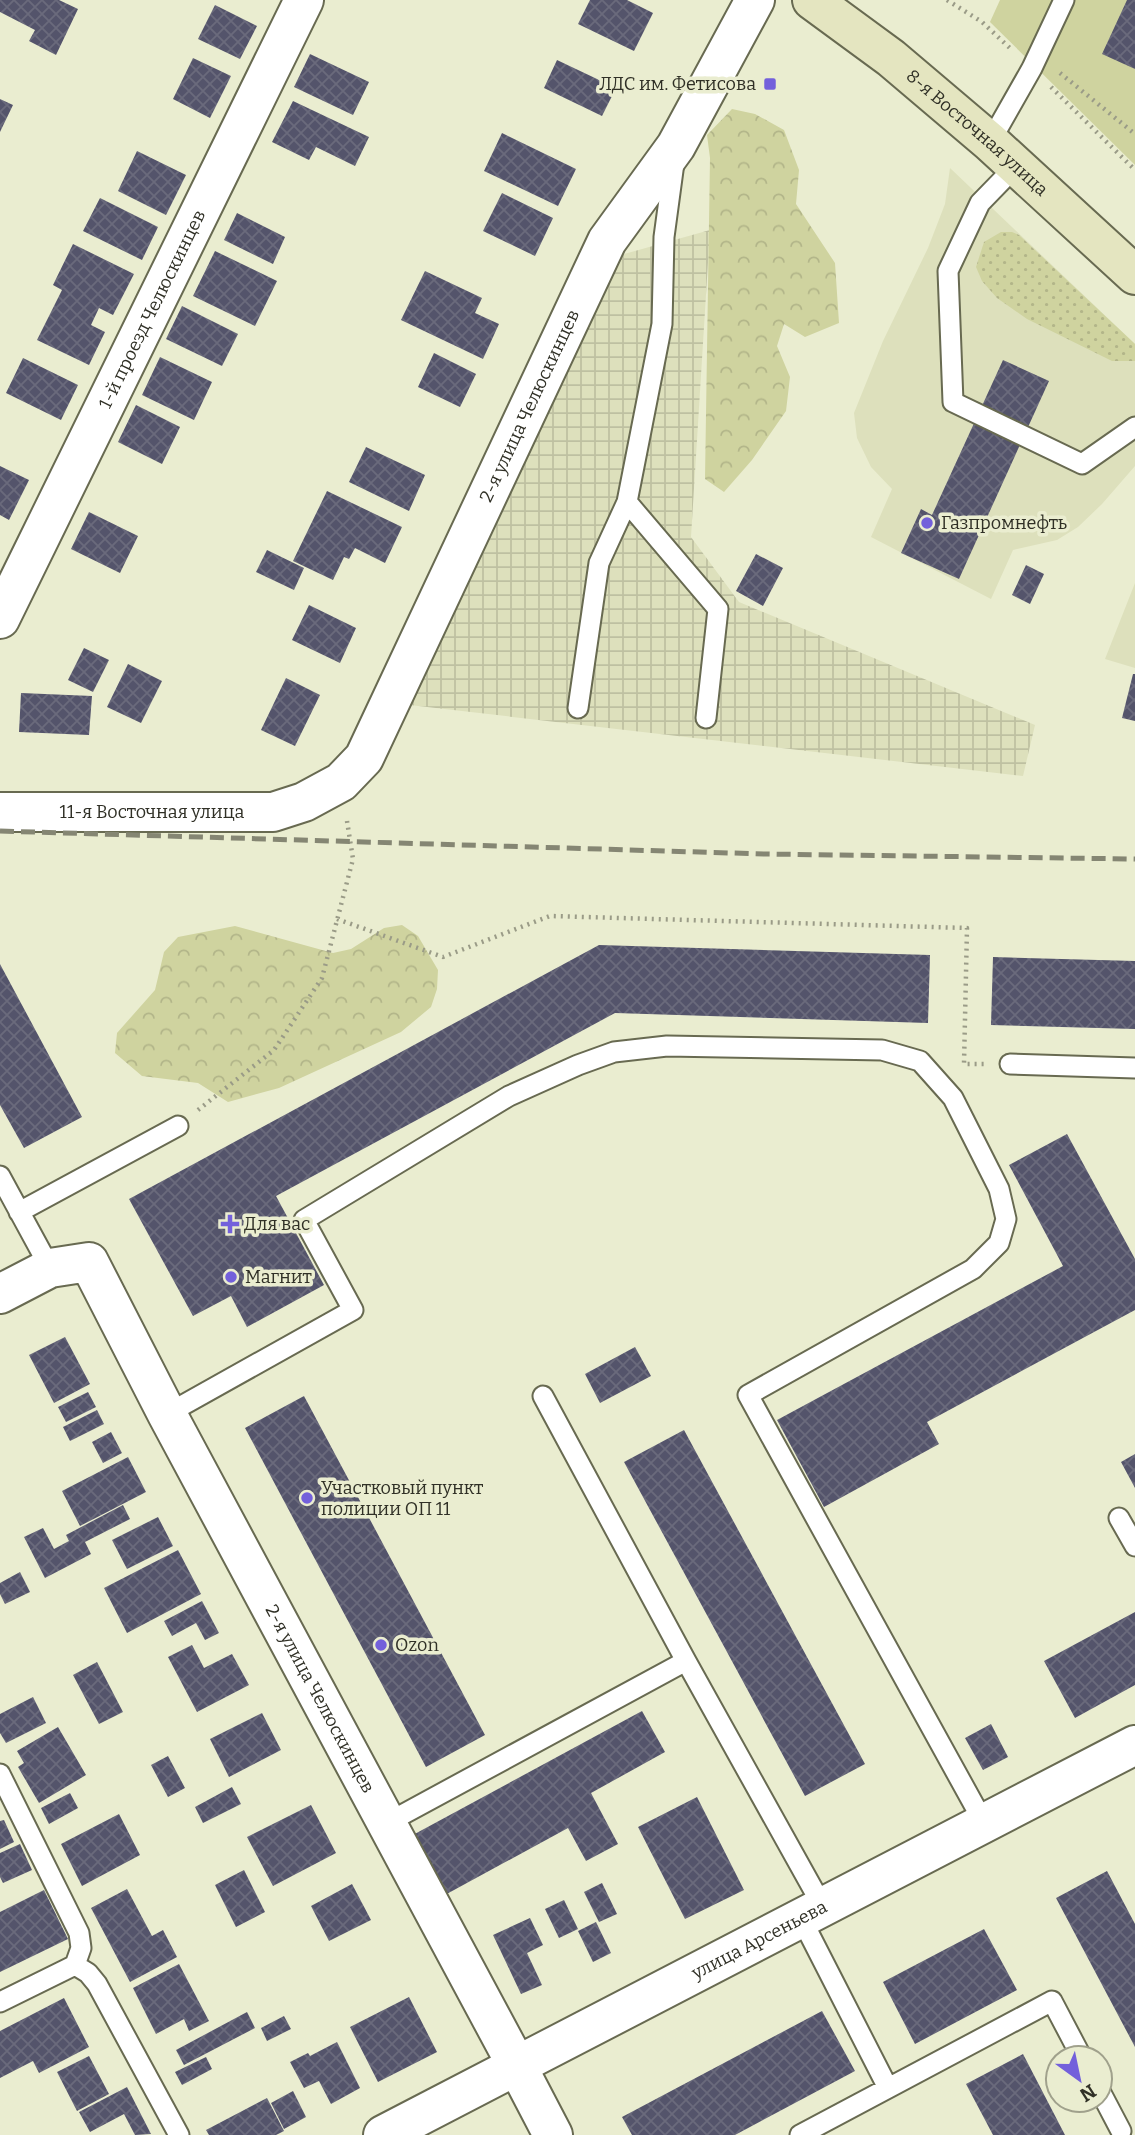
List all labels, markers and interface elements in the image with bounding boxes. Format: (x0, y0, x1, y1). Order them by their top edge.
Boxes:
street label: 8-я Восточная улица (902, 65, 1053, 201)
place label: ЛДС им. Фетисова (599, 73, 756, 95)
marker: ЛДС им. Фетисова (762, 76, 778, 92)
street label: 1-й проезд Челюскинцев (94, 206, 210, 412)
street label: 2-я улица Челюскинцев (475, 306, 584, 506)
place label: Газпромнефть (941, 512, 1067, 534)
marker: Газпромнефть (919, 515, 935, 531)
street label: 11-я Восточная улица (60, 801, 245, 823)
place label: Для вас (244, 1213, 310, 1235)
marker: Для вас (222, 1216, 238, 1232)
place label: Магнит (245, 1266, 312, 1288)
marker: Магнит (223, 1269, 239, 1285)
place label: Участковый пункт полиции ОП 11 (321, 1477, 483, 1520)
marker: Участковый пункт полиции ОП 11 (299, 1490, 315, 1506)
street label: 2-я улица Челюскинцев (261, 1601, 379, 1797)
place label: Ozon (395, 1634, 439, 1656)
marker: Ozon (373, 1637, 389, 1653)
street label: улица Арсеньева (687, 1896, 831, 1984)
north arrow (1044, 2044, 1114, 2114)
text: N (1075, 2079, 1100, 2107)

